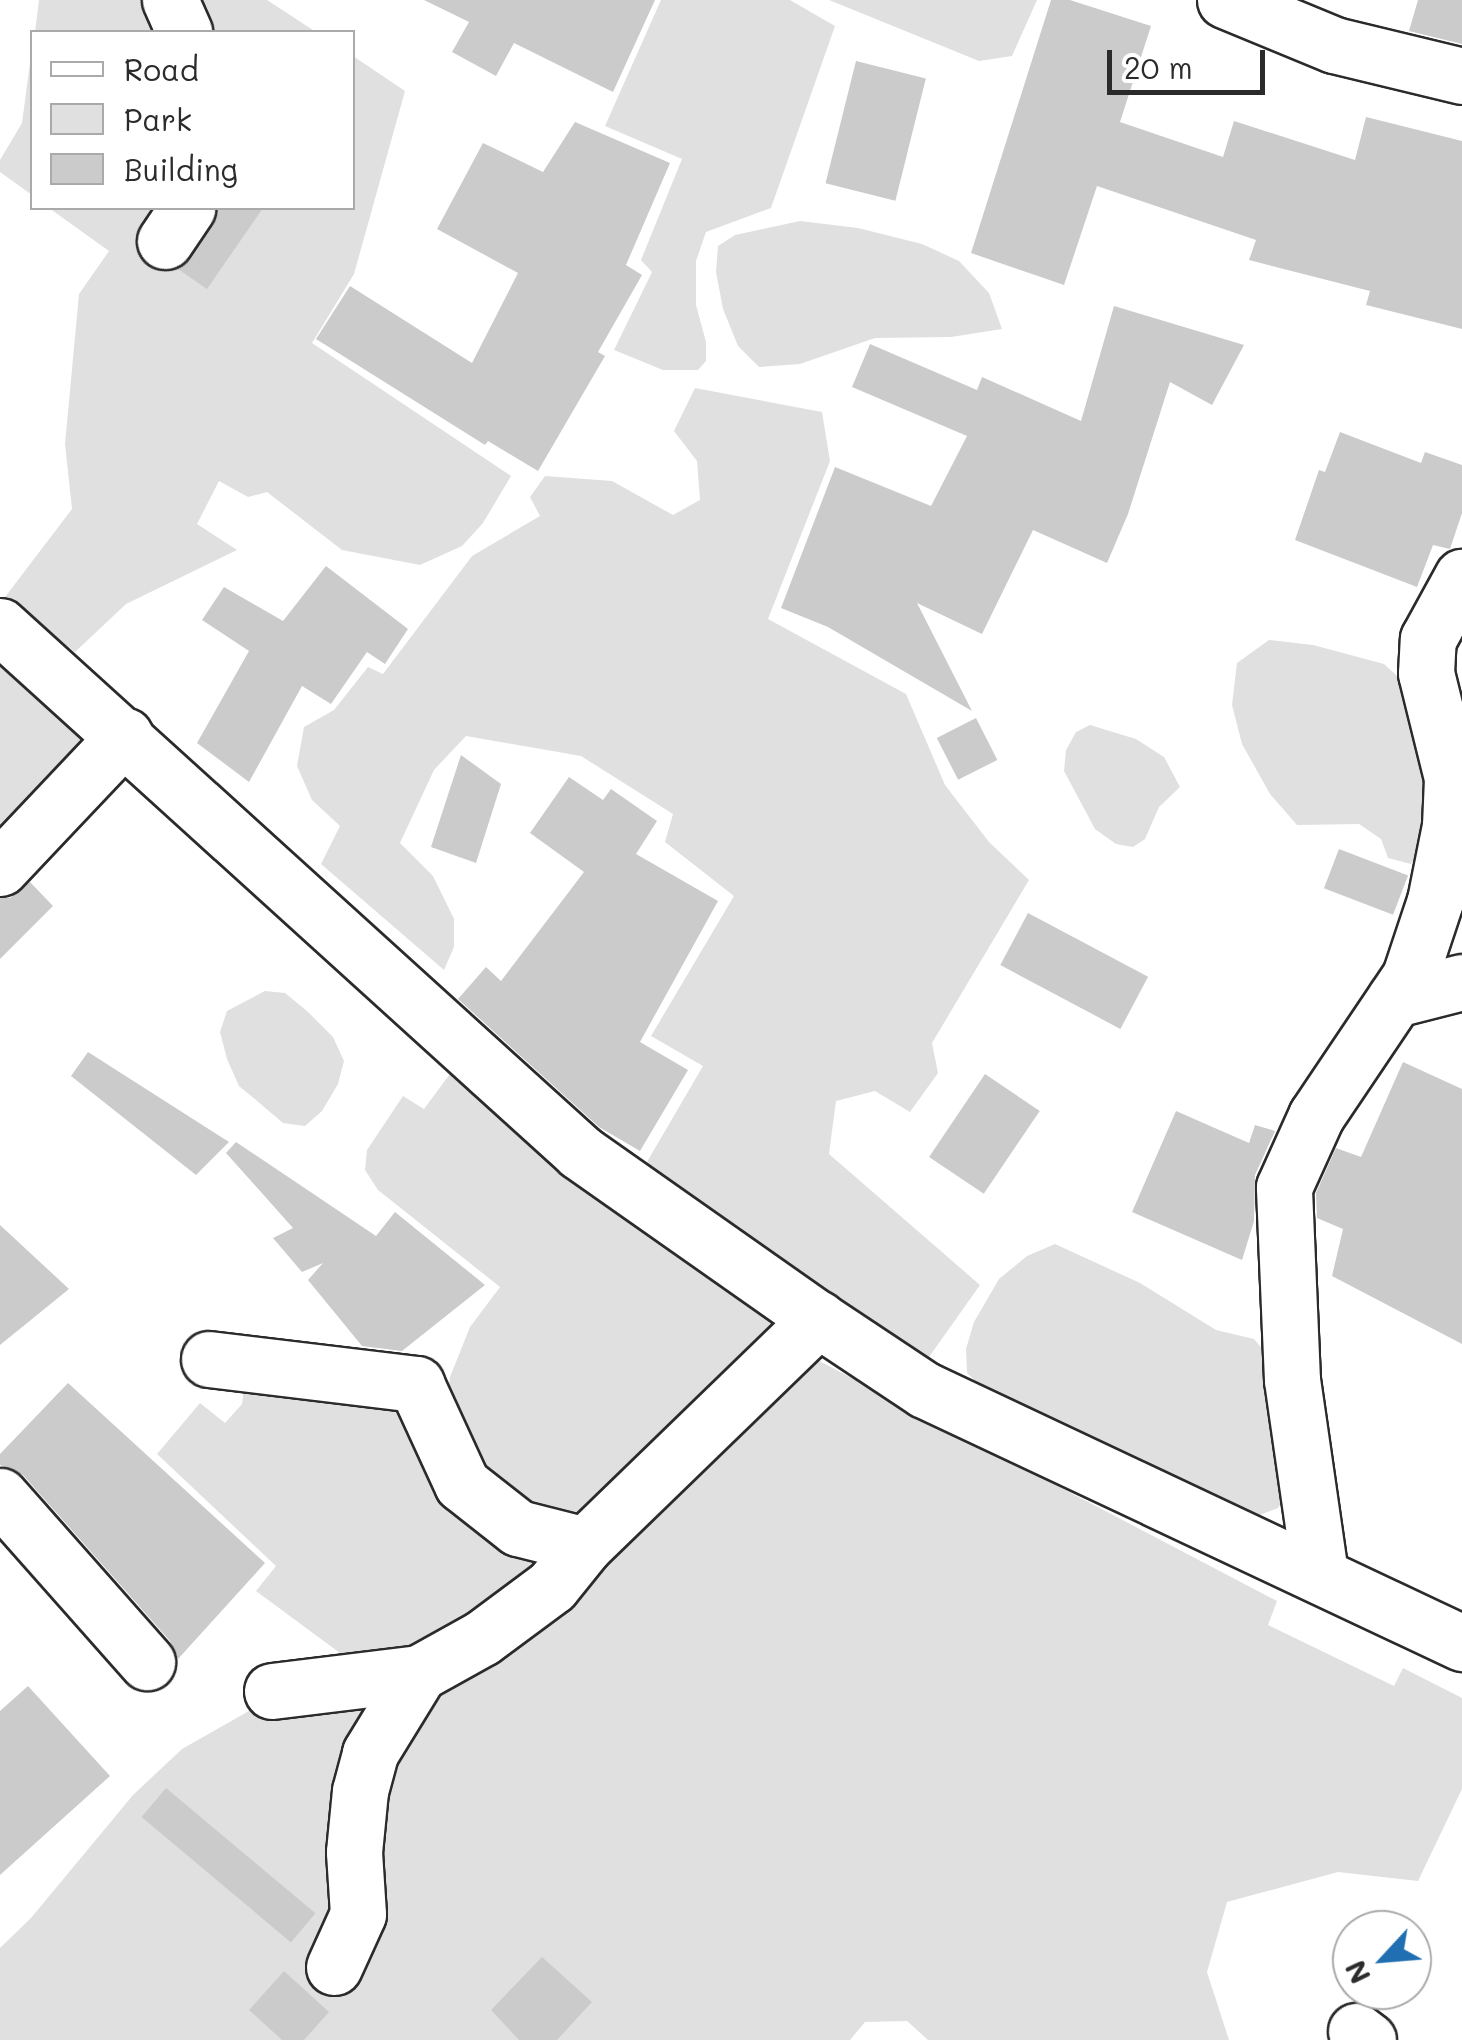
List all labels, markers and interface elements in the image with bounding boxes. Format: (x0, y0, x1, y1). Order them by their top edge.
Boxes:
legend (30, 30, 355, 210)
scale bar (1112, 30, 1270, 92)
text: 20 m (1124, 47, 1193, 87)
text: Road (124, 49, 199, 89)
text: Park (124, 99, 192, 139)
text: Building (124, 149, 238, 189)
north arrow (1332, 1910, 1432, 2010)
text: N (1336, 1955, 1378, 1990)

